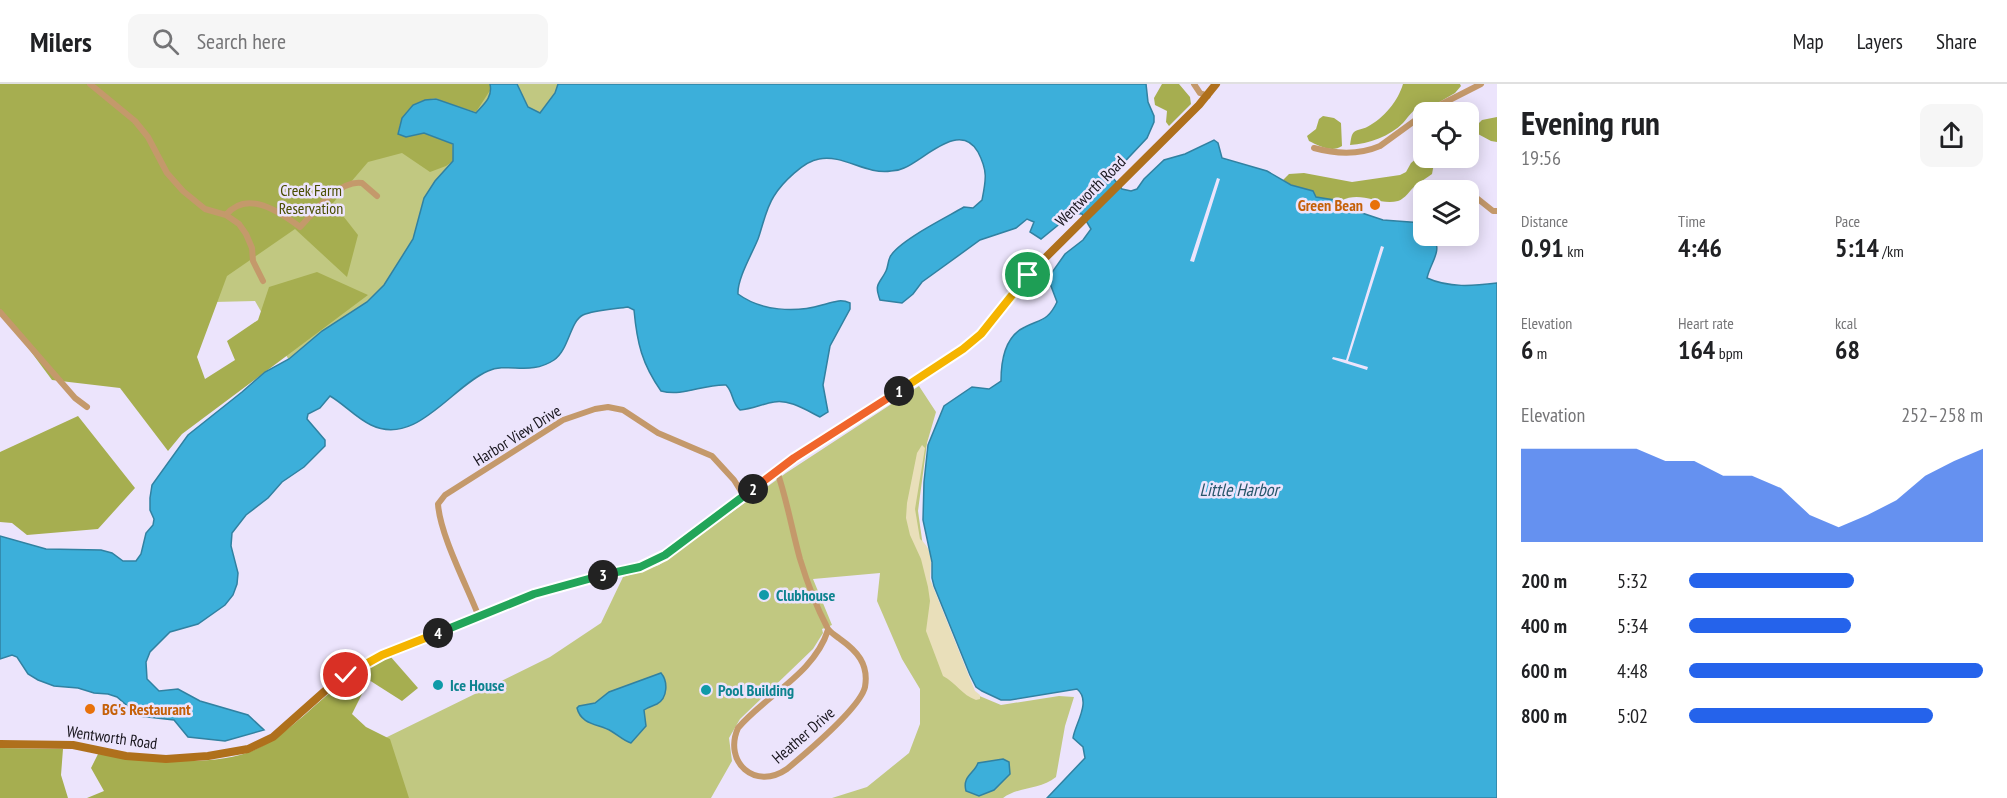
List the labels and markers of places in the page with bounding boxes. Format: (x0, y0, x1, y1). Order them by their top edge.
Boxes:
place label: Green Bean (1298, 195, 1363, 215)
marker: Green Bean (1368, 198, 1382, 212)
pin (1002, 249, 1053, 300)
pin: 1 (884, 376, 914, 406)
pin: 2 (738, 474, 768, 504)
pin: 3 (588, 560, 618, 590)
place label: Clubhouse (776, 585, 835, 605)
marker: Clubhouse (757, 588, 771, 602)
pin: 4 (423, 618, 453, 648)
pin (320, 649, 371, 700)
place label: Ice House (450, 675, 505, 695)
marker: Ice House (431, 678, 445, 692)
place label: Pool Building (718, 680, 794, 700)
marker: Pool Building (699, 683, 713, 697)
place label: BG's Restaurant (102, 699, 191, 719)
marker: BG's Restaurant (83, 702, 97, 716)

